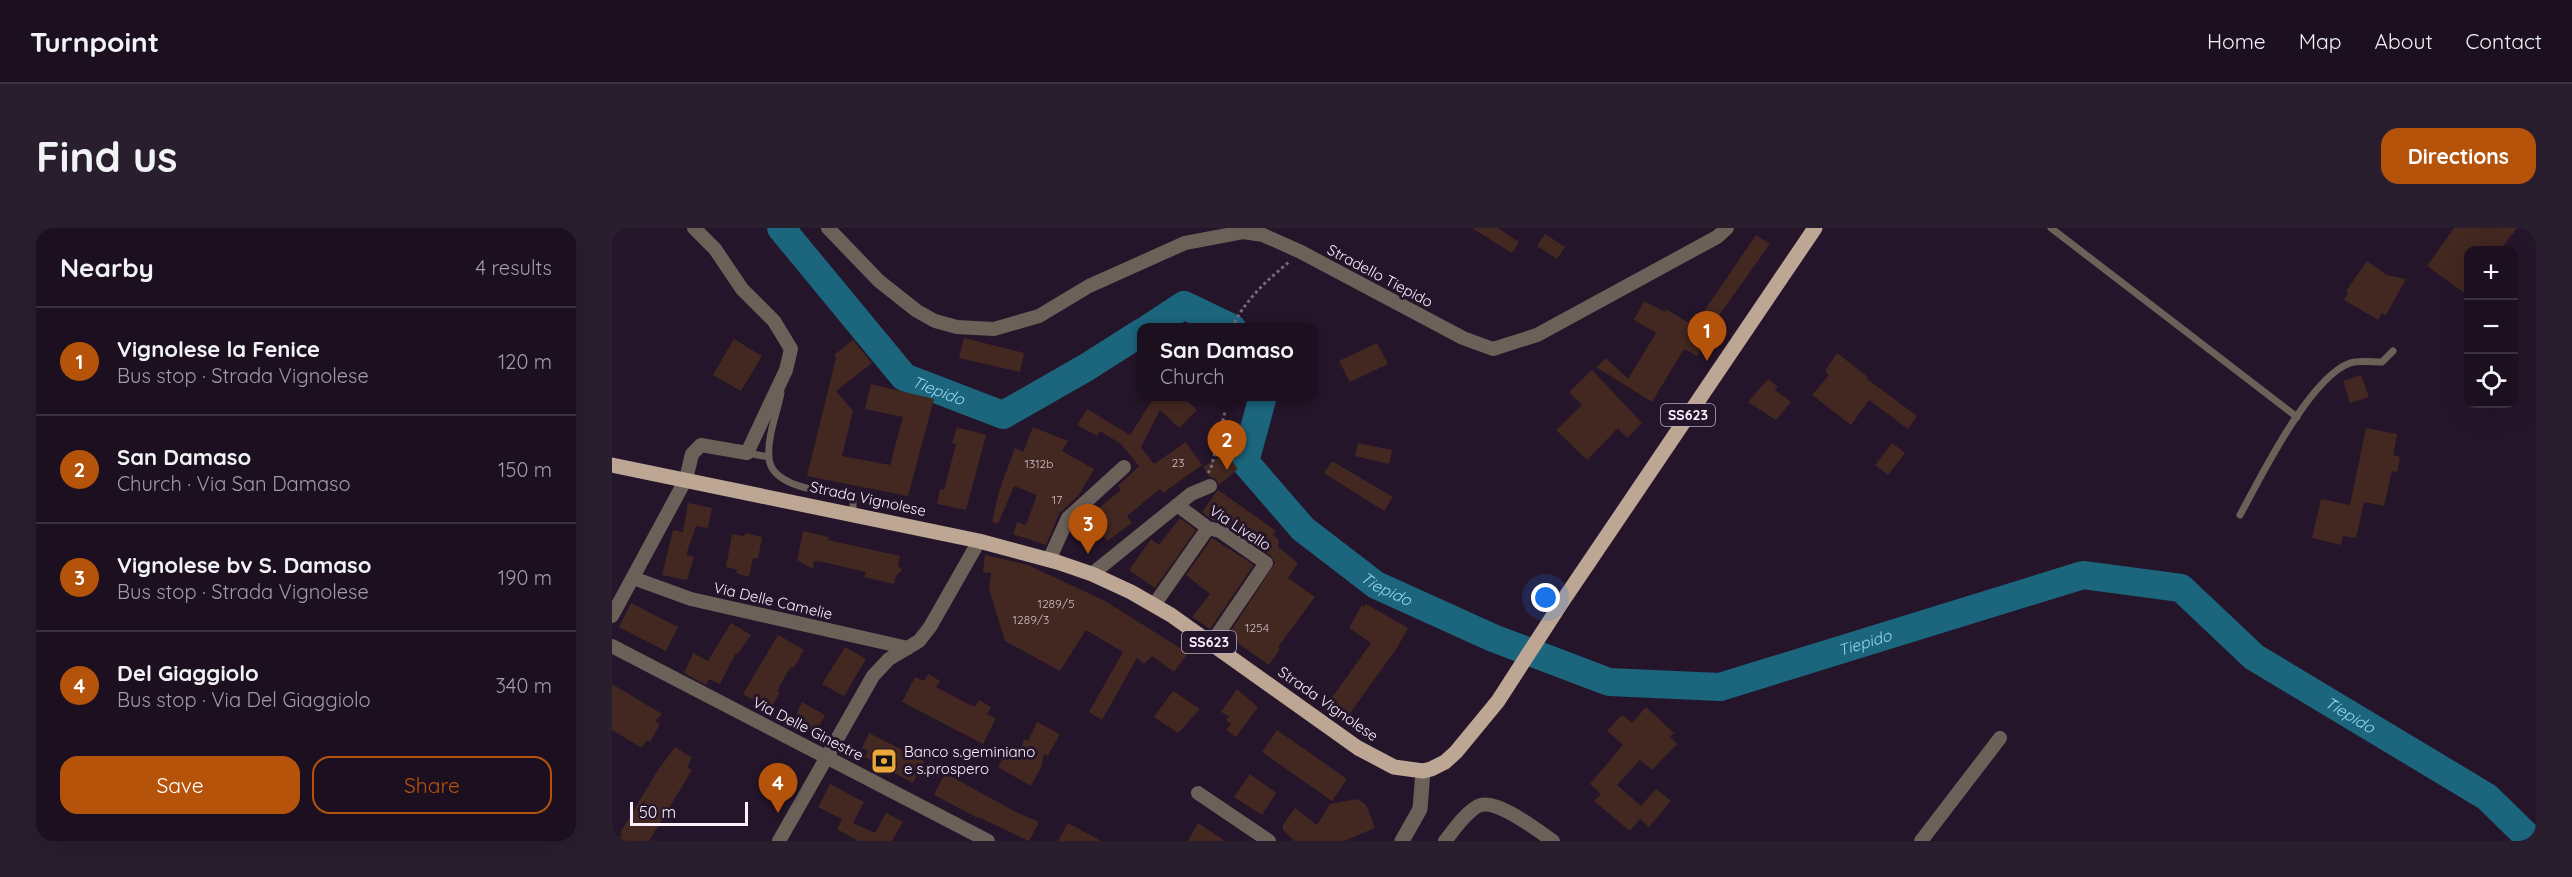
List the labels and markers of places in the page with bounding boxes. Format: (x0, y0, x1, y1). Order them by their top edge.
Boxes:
pin: 1 (1688, 312, 1726, 361)
pin: 2 (1208, 420, 1246, 470)
pin: 3 (1068, 504, 1108, 554)
place label: Banco s.geminiano e s.prospero (904, 742, 1035, 778)
bank icon: Banco s.geminiano e s.prospero (869, 746, 899, 776)
pin: 4 (758, 764, 798, 813)

